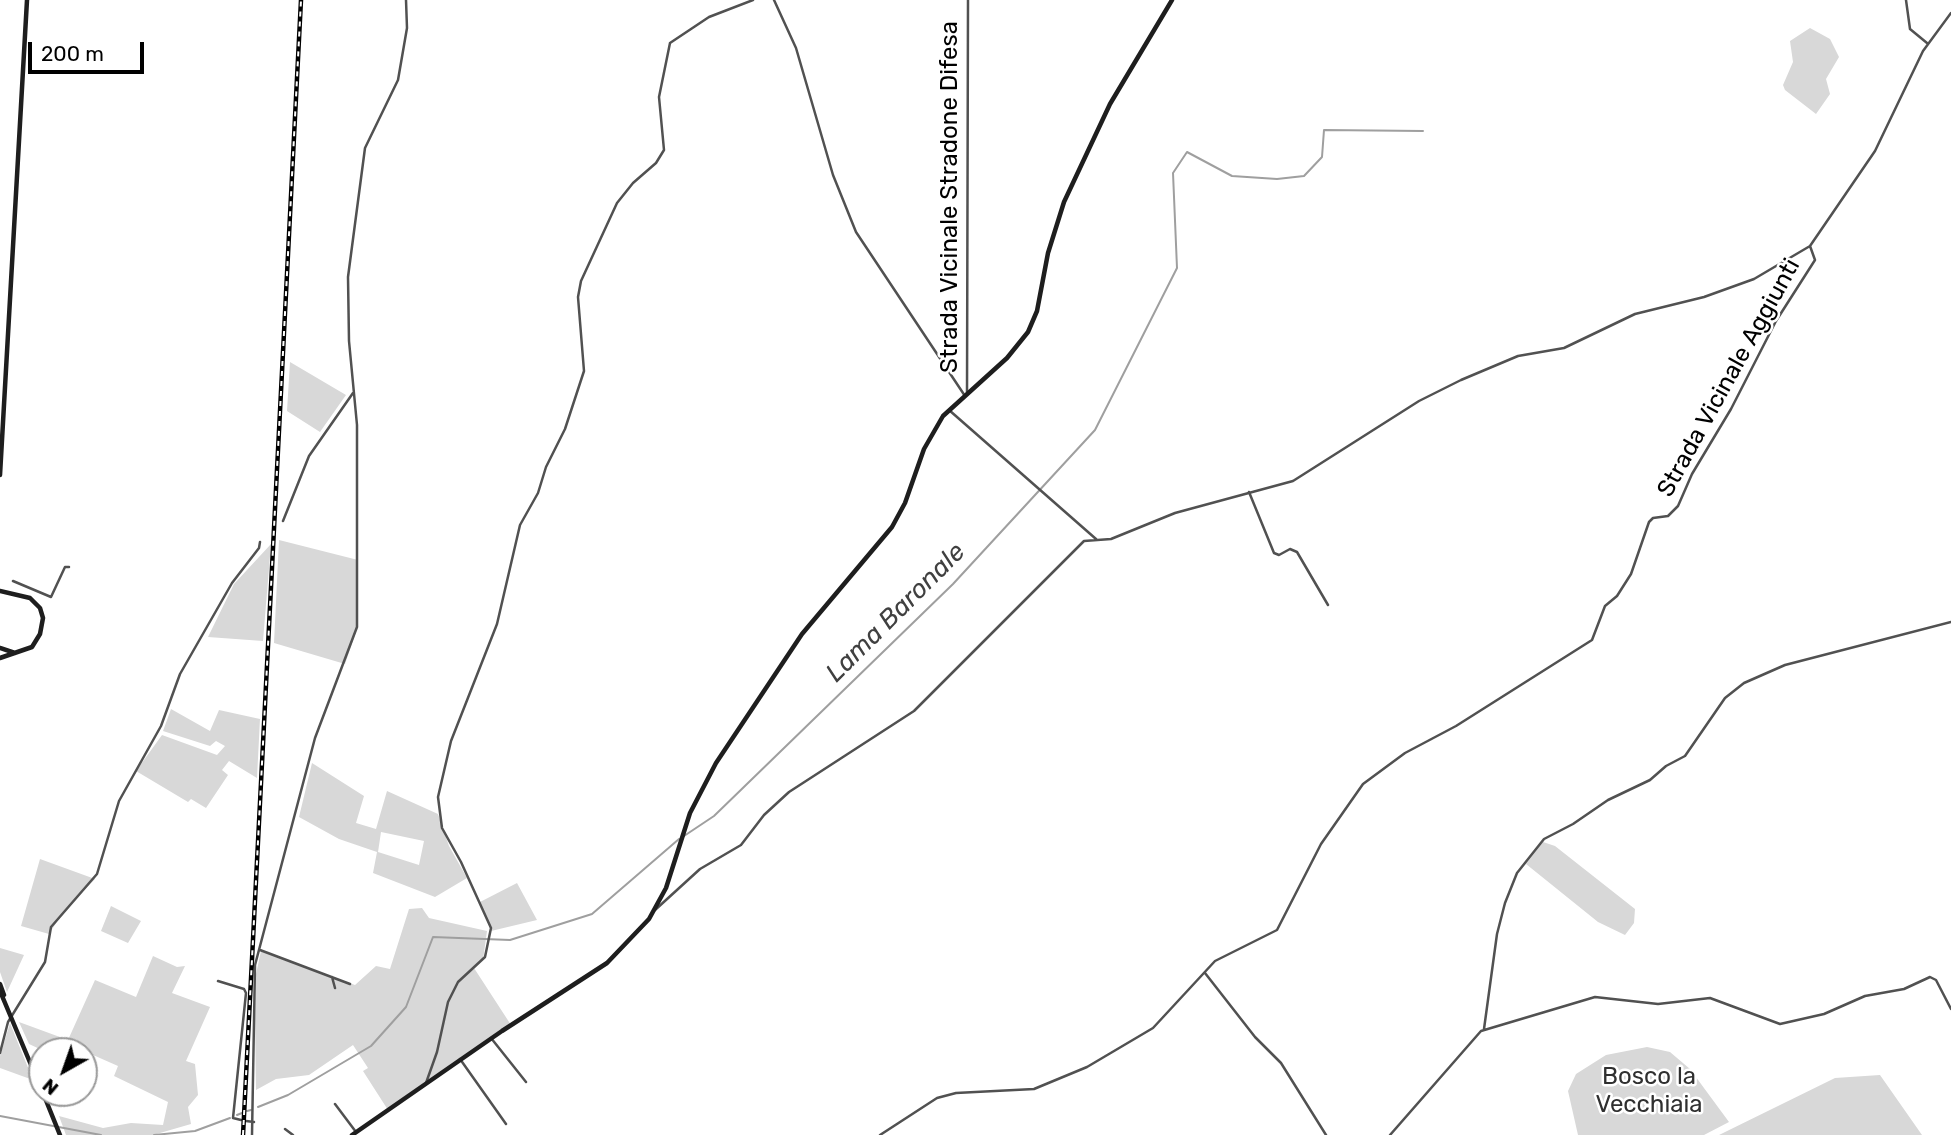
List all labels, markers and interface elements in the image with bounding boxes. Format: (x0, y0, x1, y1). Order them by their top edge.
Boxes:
street label: Strada Vicinale Stradone Difesa (936, 21, 964, 373)
scale bar (32, 28, 147, 72)
text: 200 m (41, 41, 104, 66)
street label: Strada Vicinale Aggiunti (1652, 254, 1806, 502)
water label: Lama Baronale (820, 537, 972, 689)
north arrow (28, 1037, 98, 1107)
park label: Bosco la Vecchiaia (1595, 1063, 1703, 1119)
text: N (38, 1074, 63, 1100)

